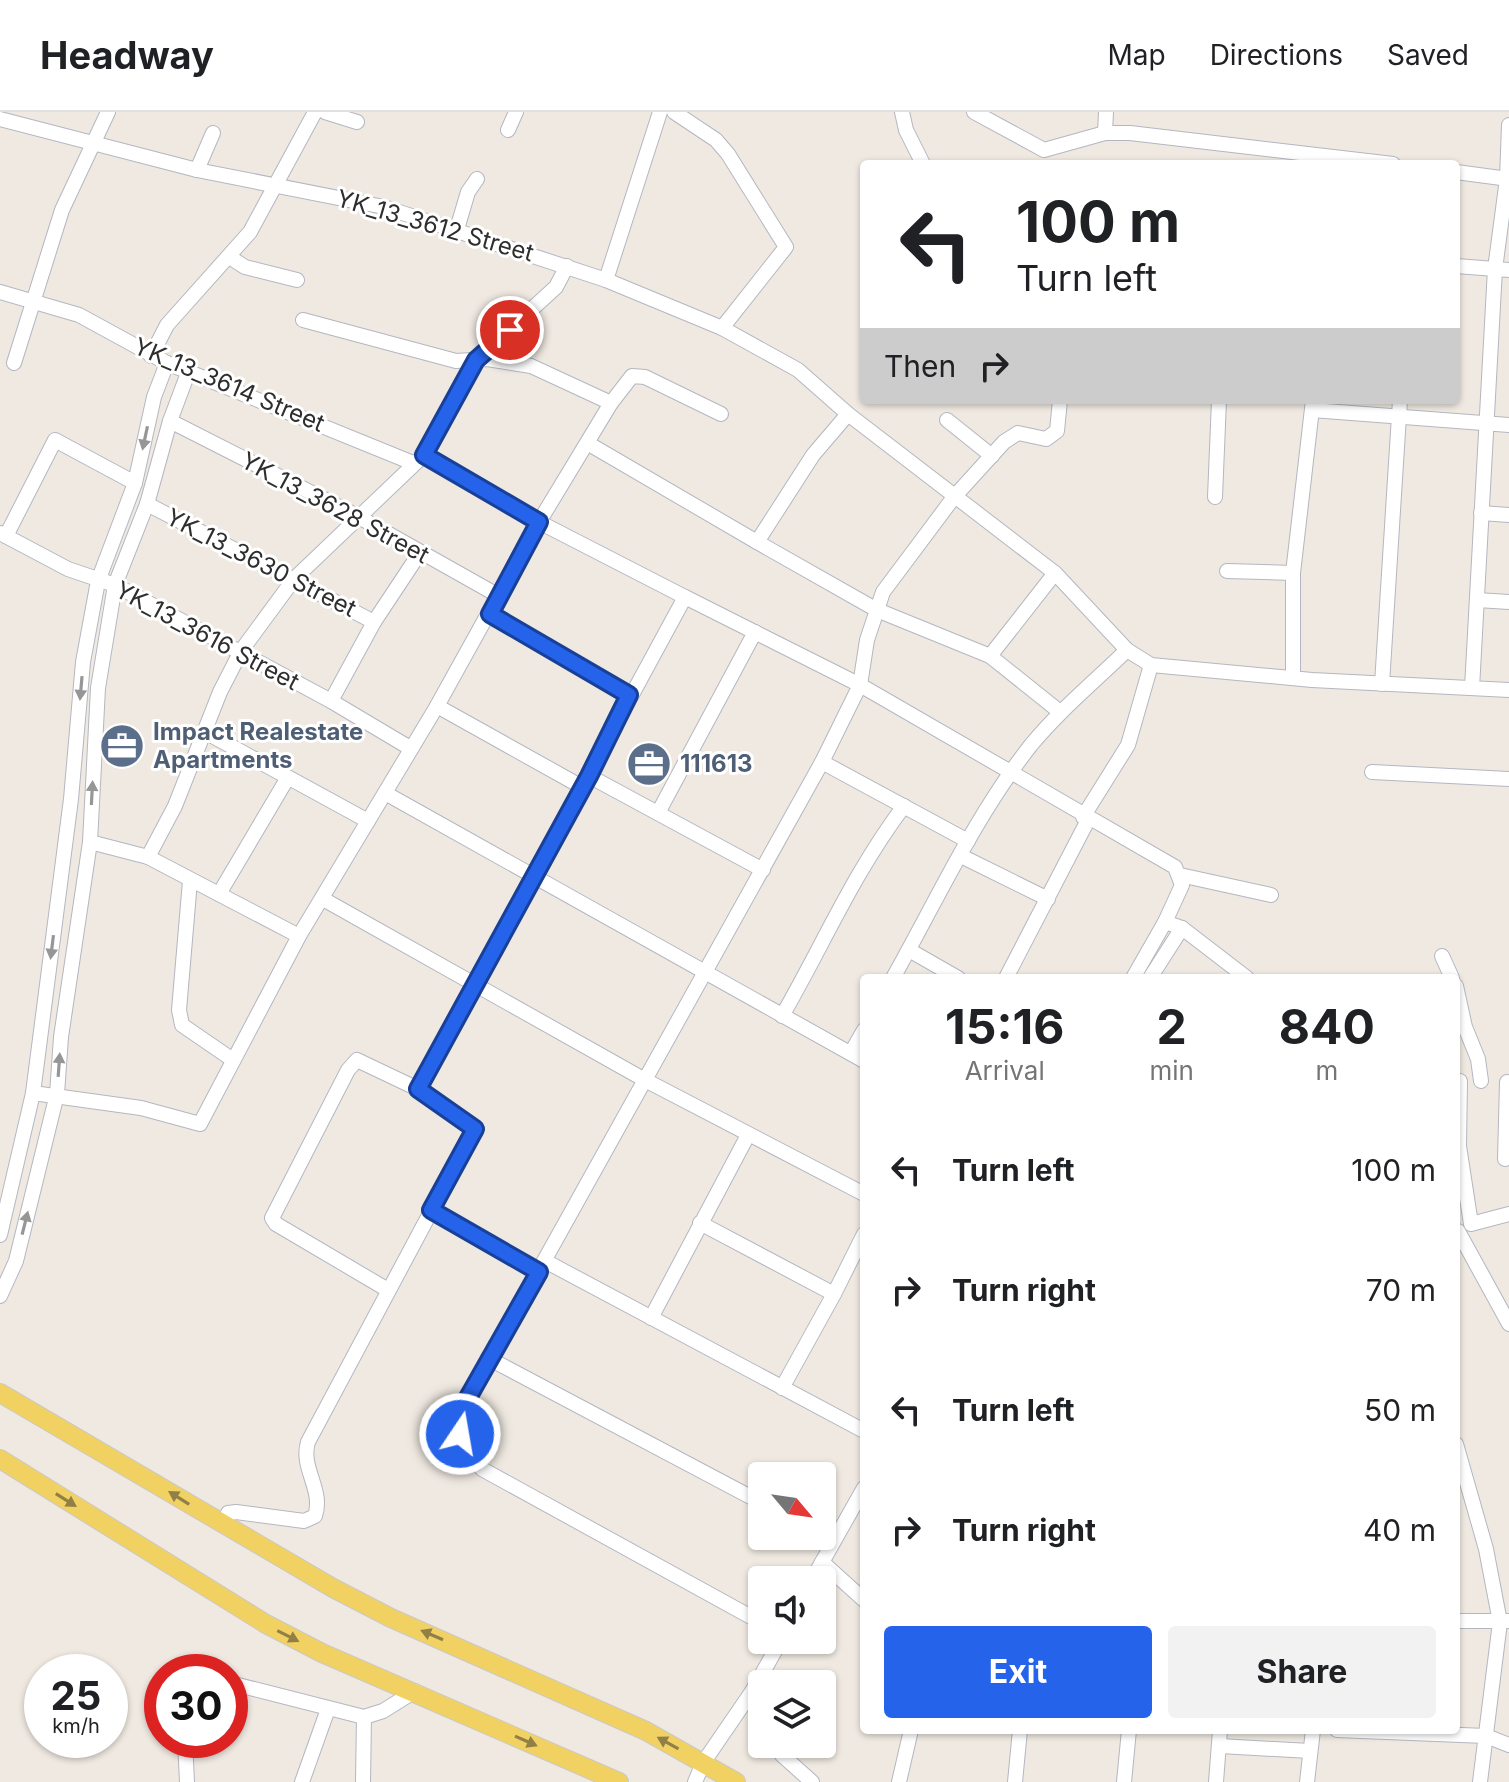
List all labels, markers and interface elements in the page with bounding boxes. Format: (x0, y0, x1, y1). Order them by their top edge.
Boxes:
text: Headway (40, 32, 214, 78)
text: Map (1107, 38, 1166, 72)
text: Directions (1210, 38, 1343, 72)
text: Saved (1387, 38, 1469, 72)
street label: YK_13_3612 Street (333, 183, 537, 268)
text: 100 m (1016, 188, 1180, 256)
icon: left (884, 192, 988, 296)
text: Turn left (1016, 256, 1157, 300)
pin (476, 296, 544, 364)
icon: arrive (488, 308, 532, 352)
street label: YK_13_3614 Street (129, 331, 329, 438)
icon: right (972, 344, 1016, 388)
text: Then (884, 348, 956, 384)
one-way arrow (138, 425, 151, 450)
street label: YK_13_3628 Street (236, 446, 434, 569)
street label: YK_13_3630 Street (161, 502, 361, 623)
street label: YK_13_3616 Street (110, 575, 304, 696)
one-way arrow (74, 676, 87, 701)
place label: Impact Realestate Apartments (153, 717, 363, 774)
office icon: Impact Realestate Apartments (98, 722, 146, 770)
office icon: 111613 (625, 740, 673, 788)
place label: 111613 (680, 749, 752, 778)
one-way arrow (86, 780, 99, 805)
one-way arrow (45, 935, 58, 960)
text: 15:16 (945, 997, 1064, 1056)
text: 2 (1156, 997, 1187, 1056)
text: 840 (1279, 997, 1375, 1056)
one-way arrow (53, 1053, 66, 1078)
text: Arrival (965, 1055, 1045, 1086)
text: min (1149, 1055, 1194, 1086)
text: m (1316, 1055, 1338, 1086)
icon: left (884, 1148, 928, 1192)
text: Turn left (952, 1152, 1074, 1188)
text: 100 m (1351, 1152, 1436, 1188)
one-way arrow (20, 1210, 32, 1235)
icon: right (884, 1268, 928, 1312)
text: Turn right (952, 1272, 1096, 1308)
text: 70 m (1366, 1272, 1436, 1308)
icon: left (884, 1388, 928, 1432)
position arrow (418, 1392, 502, 1476)
text: Turn left (952, 1392, 1074, 1428)
text: 50 m (1364, 1392, 1436, 1428)
north arrow (748, 1462, 836, 1550)
map controls (748, 1462, 836, 1758)
one-way arrow (168, 1491, 190, 1505)
one-way arrow (55, 1493, 77, 1507)
icon: right (884, 1508, 928, 1552)
text: Turn right (952, 1512, 1096, 1548)
text: 40 m (1363, 1512, 1436, 1548)
button: sound (748, 1566, 836, 1654)
button: Exit (884, 1626, 1152, 1718)
button: Share (1168, 1626, 1436, 1718)
one-way arrow (277, 1628, 299, 1642)
one-way arrow (420, 1629, 444, 1642)
speed limit sign: 30 (144, 1654, 248, 1758)
button: layers (748, 1670, 836, 1758)
text: 25 (51, 1671, 101, 1720)
text: km/h (52, 1714, 100, 1738)
one-way arrow (514, 1734, 537, 1747)
one-way arrow (657, 1736, 680, 1750)

